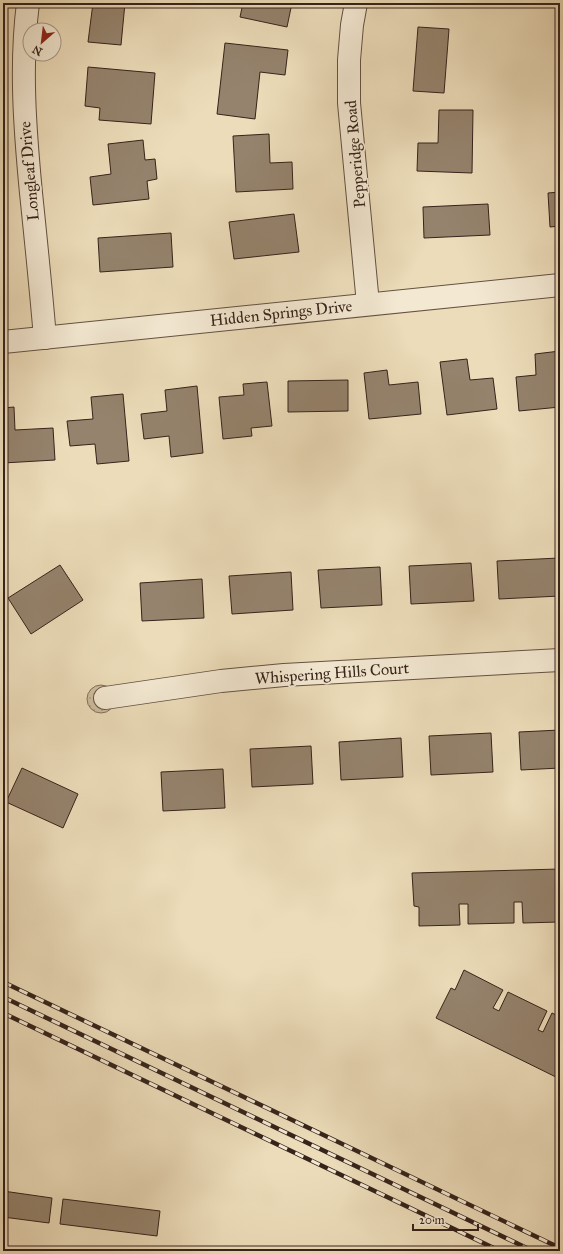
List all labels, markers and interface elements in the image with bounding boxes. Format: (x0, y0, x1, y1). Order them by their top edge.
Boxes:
north arrow (22, 22, 62, 62)
text: N (30, 42, 45, 58)
street label: Pepperidge Road (341, 99, 370, 209)
street label: Longleaf Drive (15, 120, 44, 221)
street label: Hidden Springs Drive (209, 296, 354, 331)
street label: Whispering Hills Court (254, 658, 410, 689)
scale bar (413, 1206, 478, 1232)
text: 20 m (419, 1213, 445, 1227)

